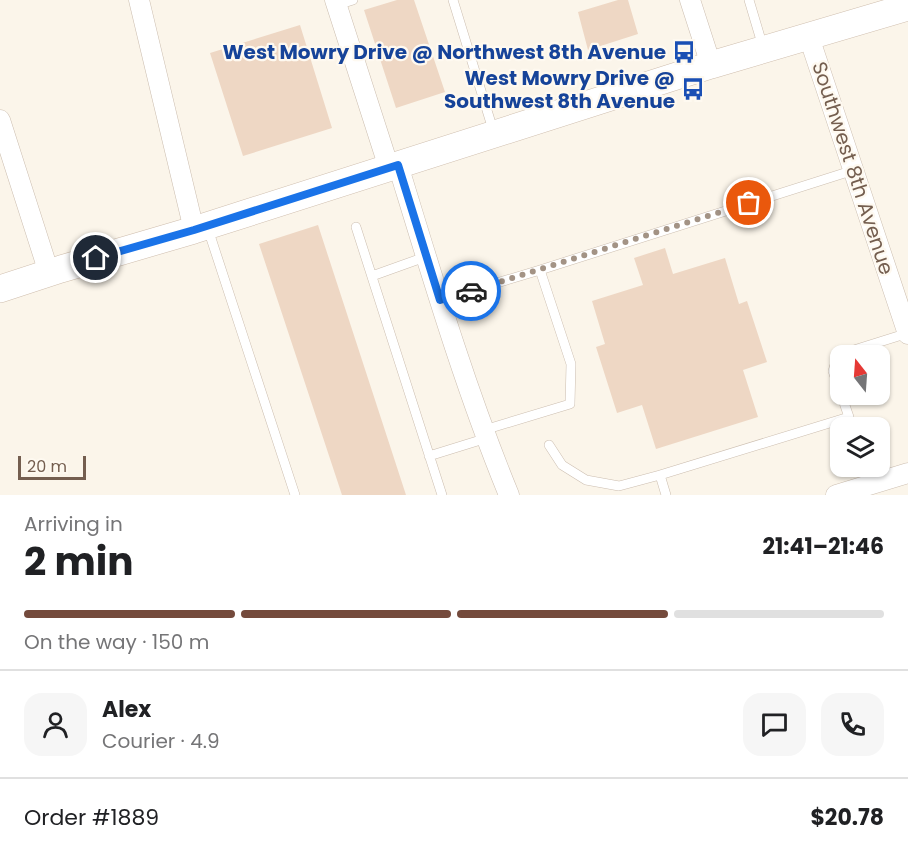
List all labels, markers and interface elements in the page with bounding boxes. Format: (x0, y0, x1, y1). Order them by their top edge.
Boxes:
place label: West Mowry Drive @ Northwest 8th Avenue (223, 38, 666, 66)
bus stop icon: West Mowry Drive @ Northwest 8th Avenue (671, 39, 697, 65)
street label: Southwest 8th Avenue (805, 58, 901, 278)
place label: West Mowry Drive @ Southwest 8th Avenue (444, 64, 675, 115)
bus stop icon: West Mowry Drive @ Southwest 8th Avenue (680, 76, 706, 102)
pin (723, 177, 774, 228)
icon: bag (732, 186, 765, 219)
pin (70, 232, 121, 283)
icon: home (79, 241, 112, 274)
courier (441, 261, 501, 321)
icon: car (455, 275, 488, 308)
north arrow (830, 345, 890, 405)
map controls (830, 345, 890, 477)
button: layers (830, 417, 890, 477)
scale bar (18, 453, 86, 480)
text: 20 m (27, 455, 67, 478)
text: Arriving in (24, 510, 123, 538)
text: 21:41–21:46 (762, 531, 884, 562)
text: 2 min (24, 534, 134, 589)
text: On the way · 150 m (24, 628, 209, 656)
button: person (24, 693, 87, 756)
button: chat (743, 693, 806, 756)
button: phone (821, 693, 884, 756)
text: Alex (102, 694, 151, 725)
text: Courier · 4.9 (102, 727, 220, 755)
text: Order #1889 (24, 802, 159, 833)
text: $20.78 (810, 802, 884, 833)

